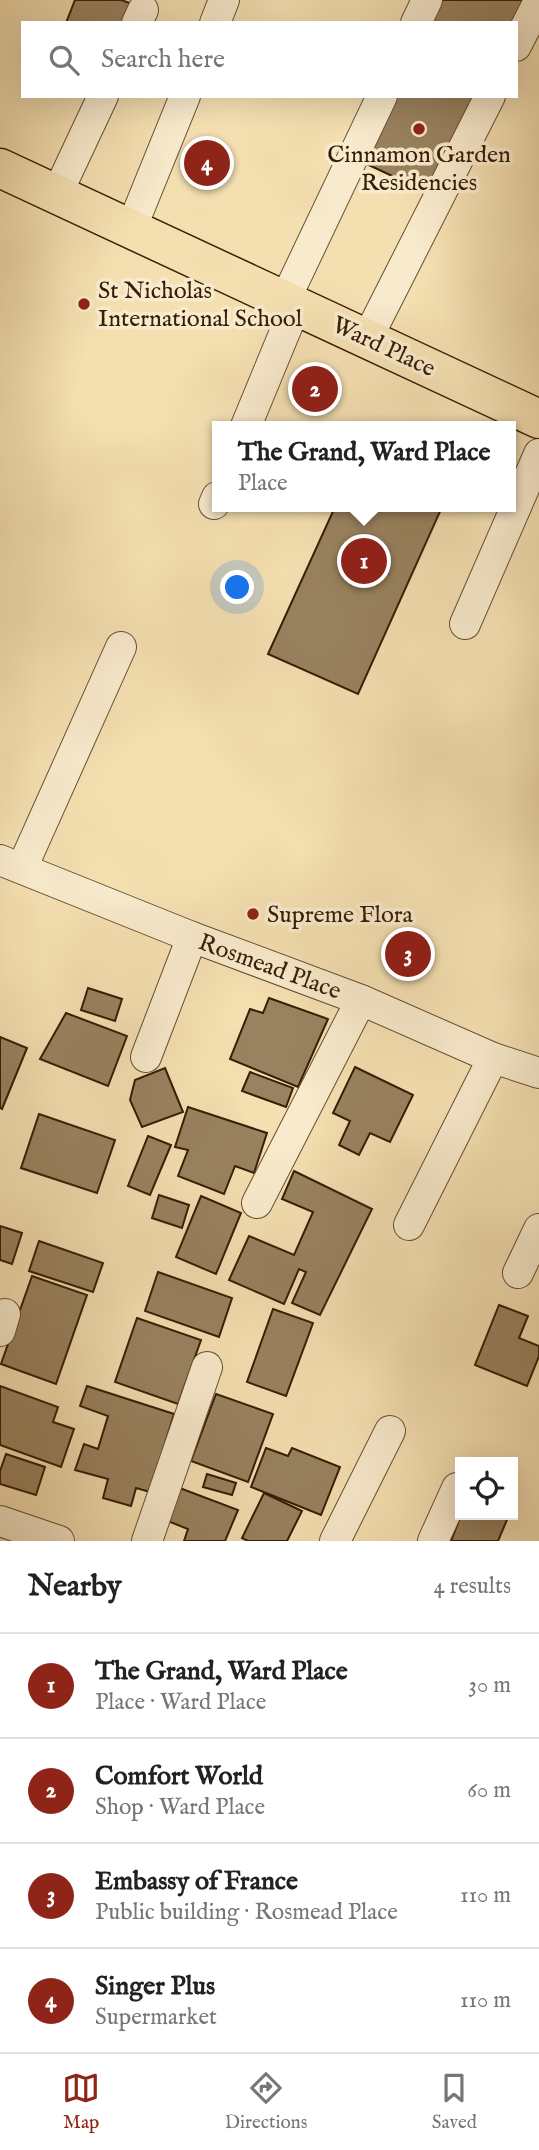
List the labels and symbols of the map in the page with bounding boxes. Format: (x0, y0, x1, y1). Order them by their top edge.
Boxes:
marker: Cinnamon Garden Residencies (411, 121, 427, 137)
pin: 4 (184, 137, 230, 189)
place label: Cinnamon Garden Residencies (327, 140, 511, 199)
place label: St Nicholas International School (98, 276, 303, 335)
marker: St Nicholas International School (76, 296, 92, 312)
street label: Ward Place (327, 310, 440, 385)
pin: 2 (292, 363, 338, 415)
pin: 1 (341, 535, 387, 587)
your location (220, 570, 254, 604)
place label: Supreme Flora (267, 900, 414, 931)
marker: Supreme Flora (245, 906, 261, 922)
street label: Rosmead Place (194, 927, 345, 1008)
pin: 3 (385, 928, 431, 980)

